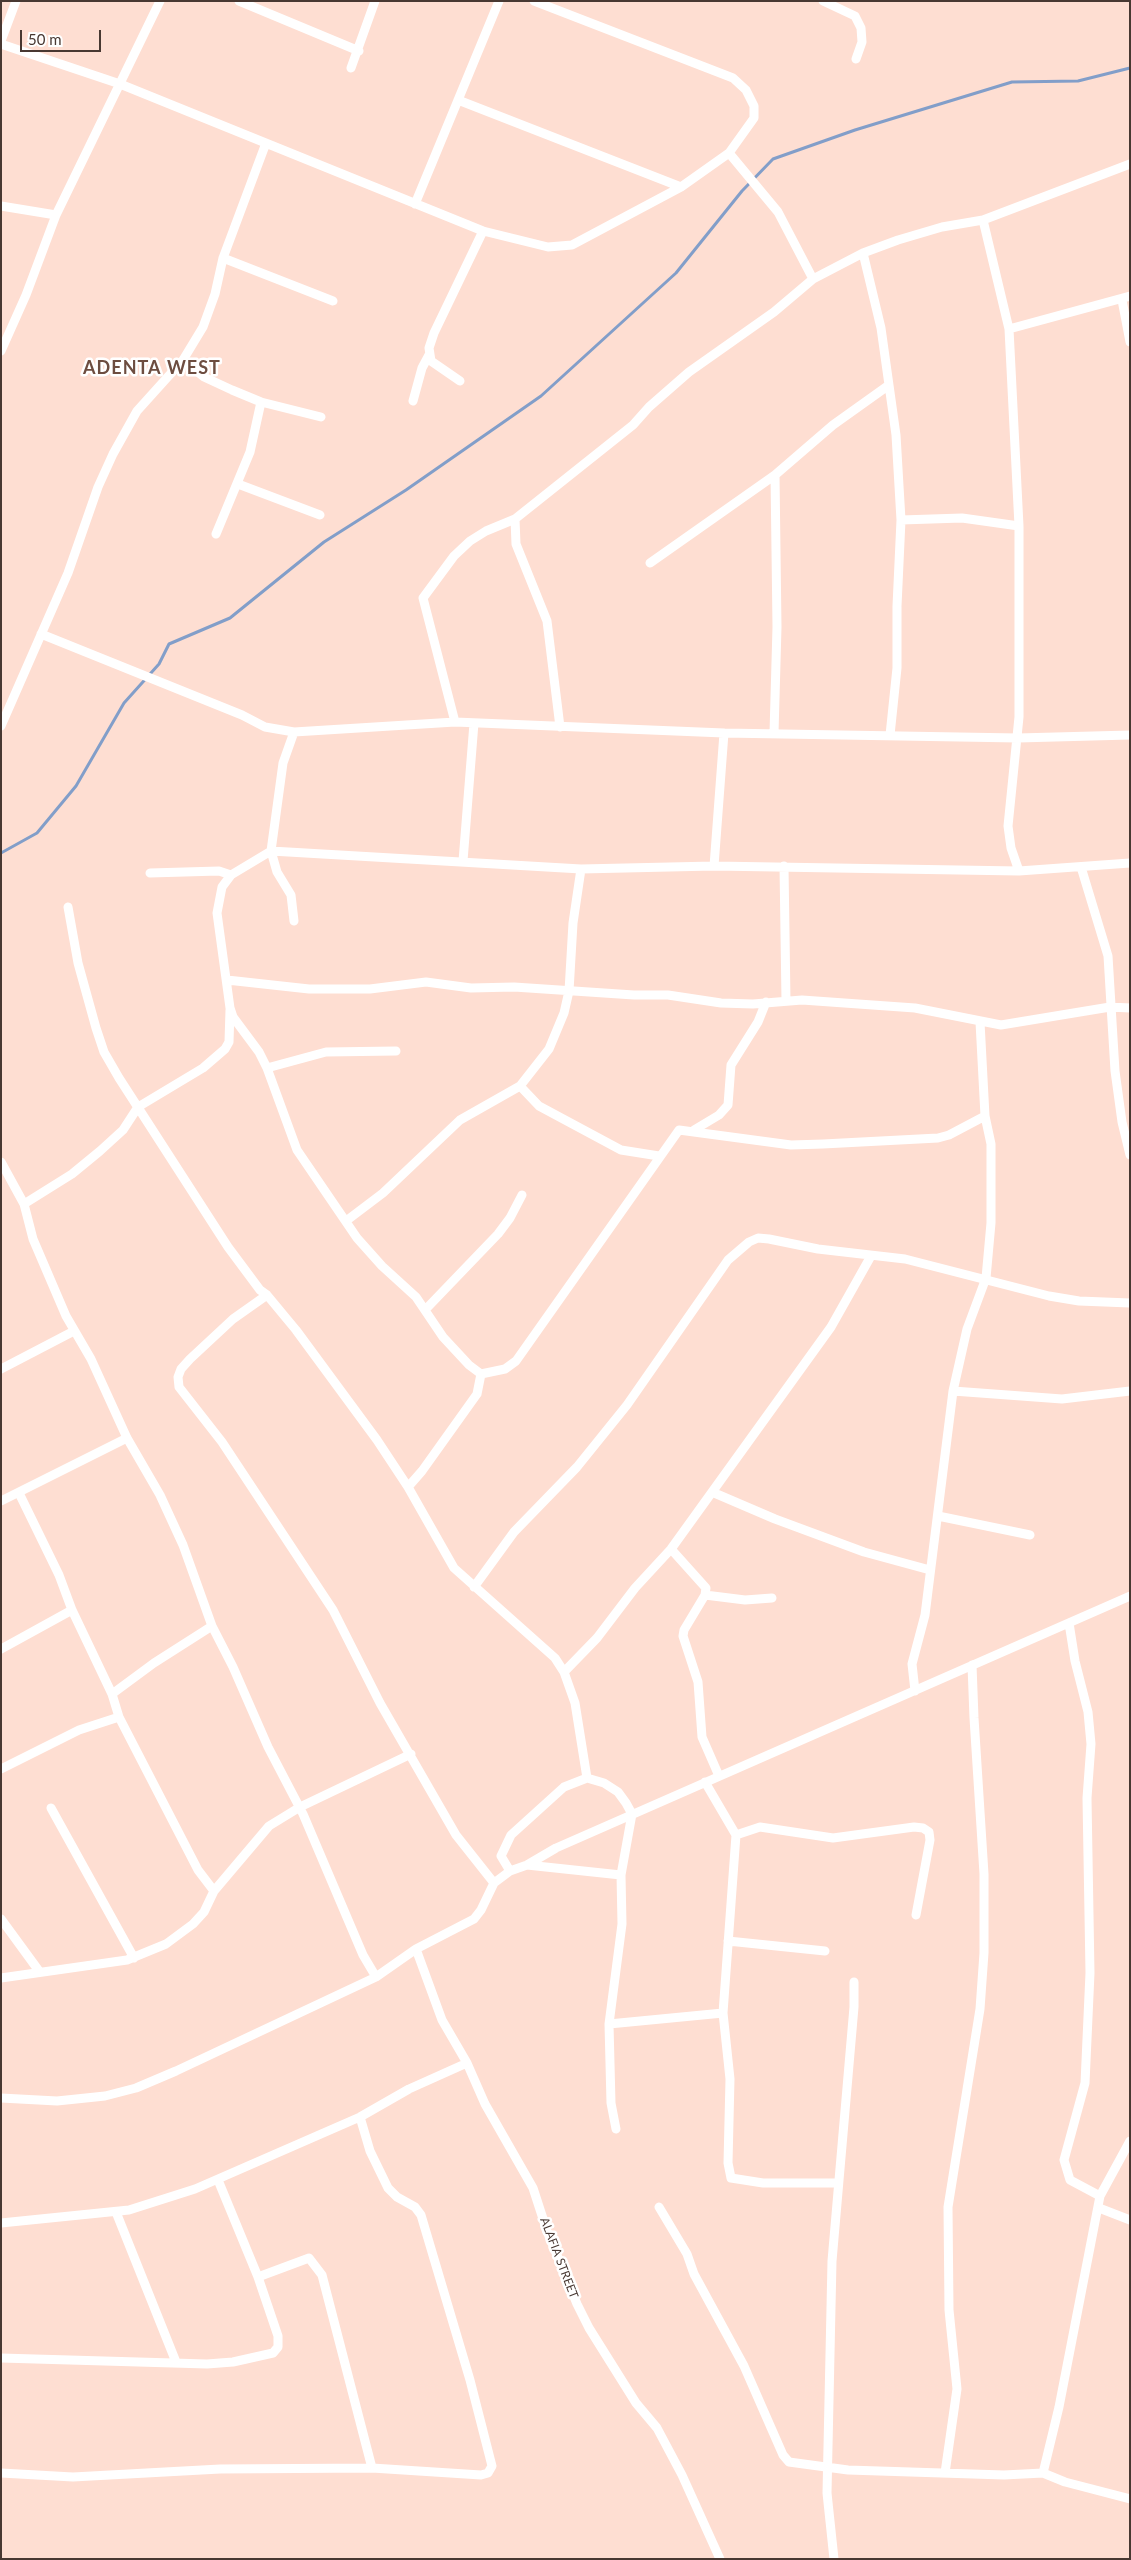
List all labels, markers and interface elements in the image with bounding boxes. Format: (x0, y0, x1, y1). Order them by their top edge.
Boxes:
scale bar (22, 20, 104, 52)
text: 50 m (28, 30, 62, 48)
district label: ADENTA WEST (82, 357, 222, 379)
street label: ALAFIA STREET (537, 2215, 581, 2301)

